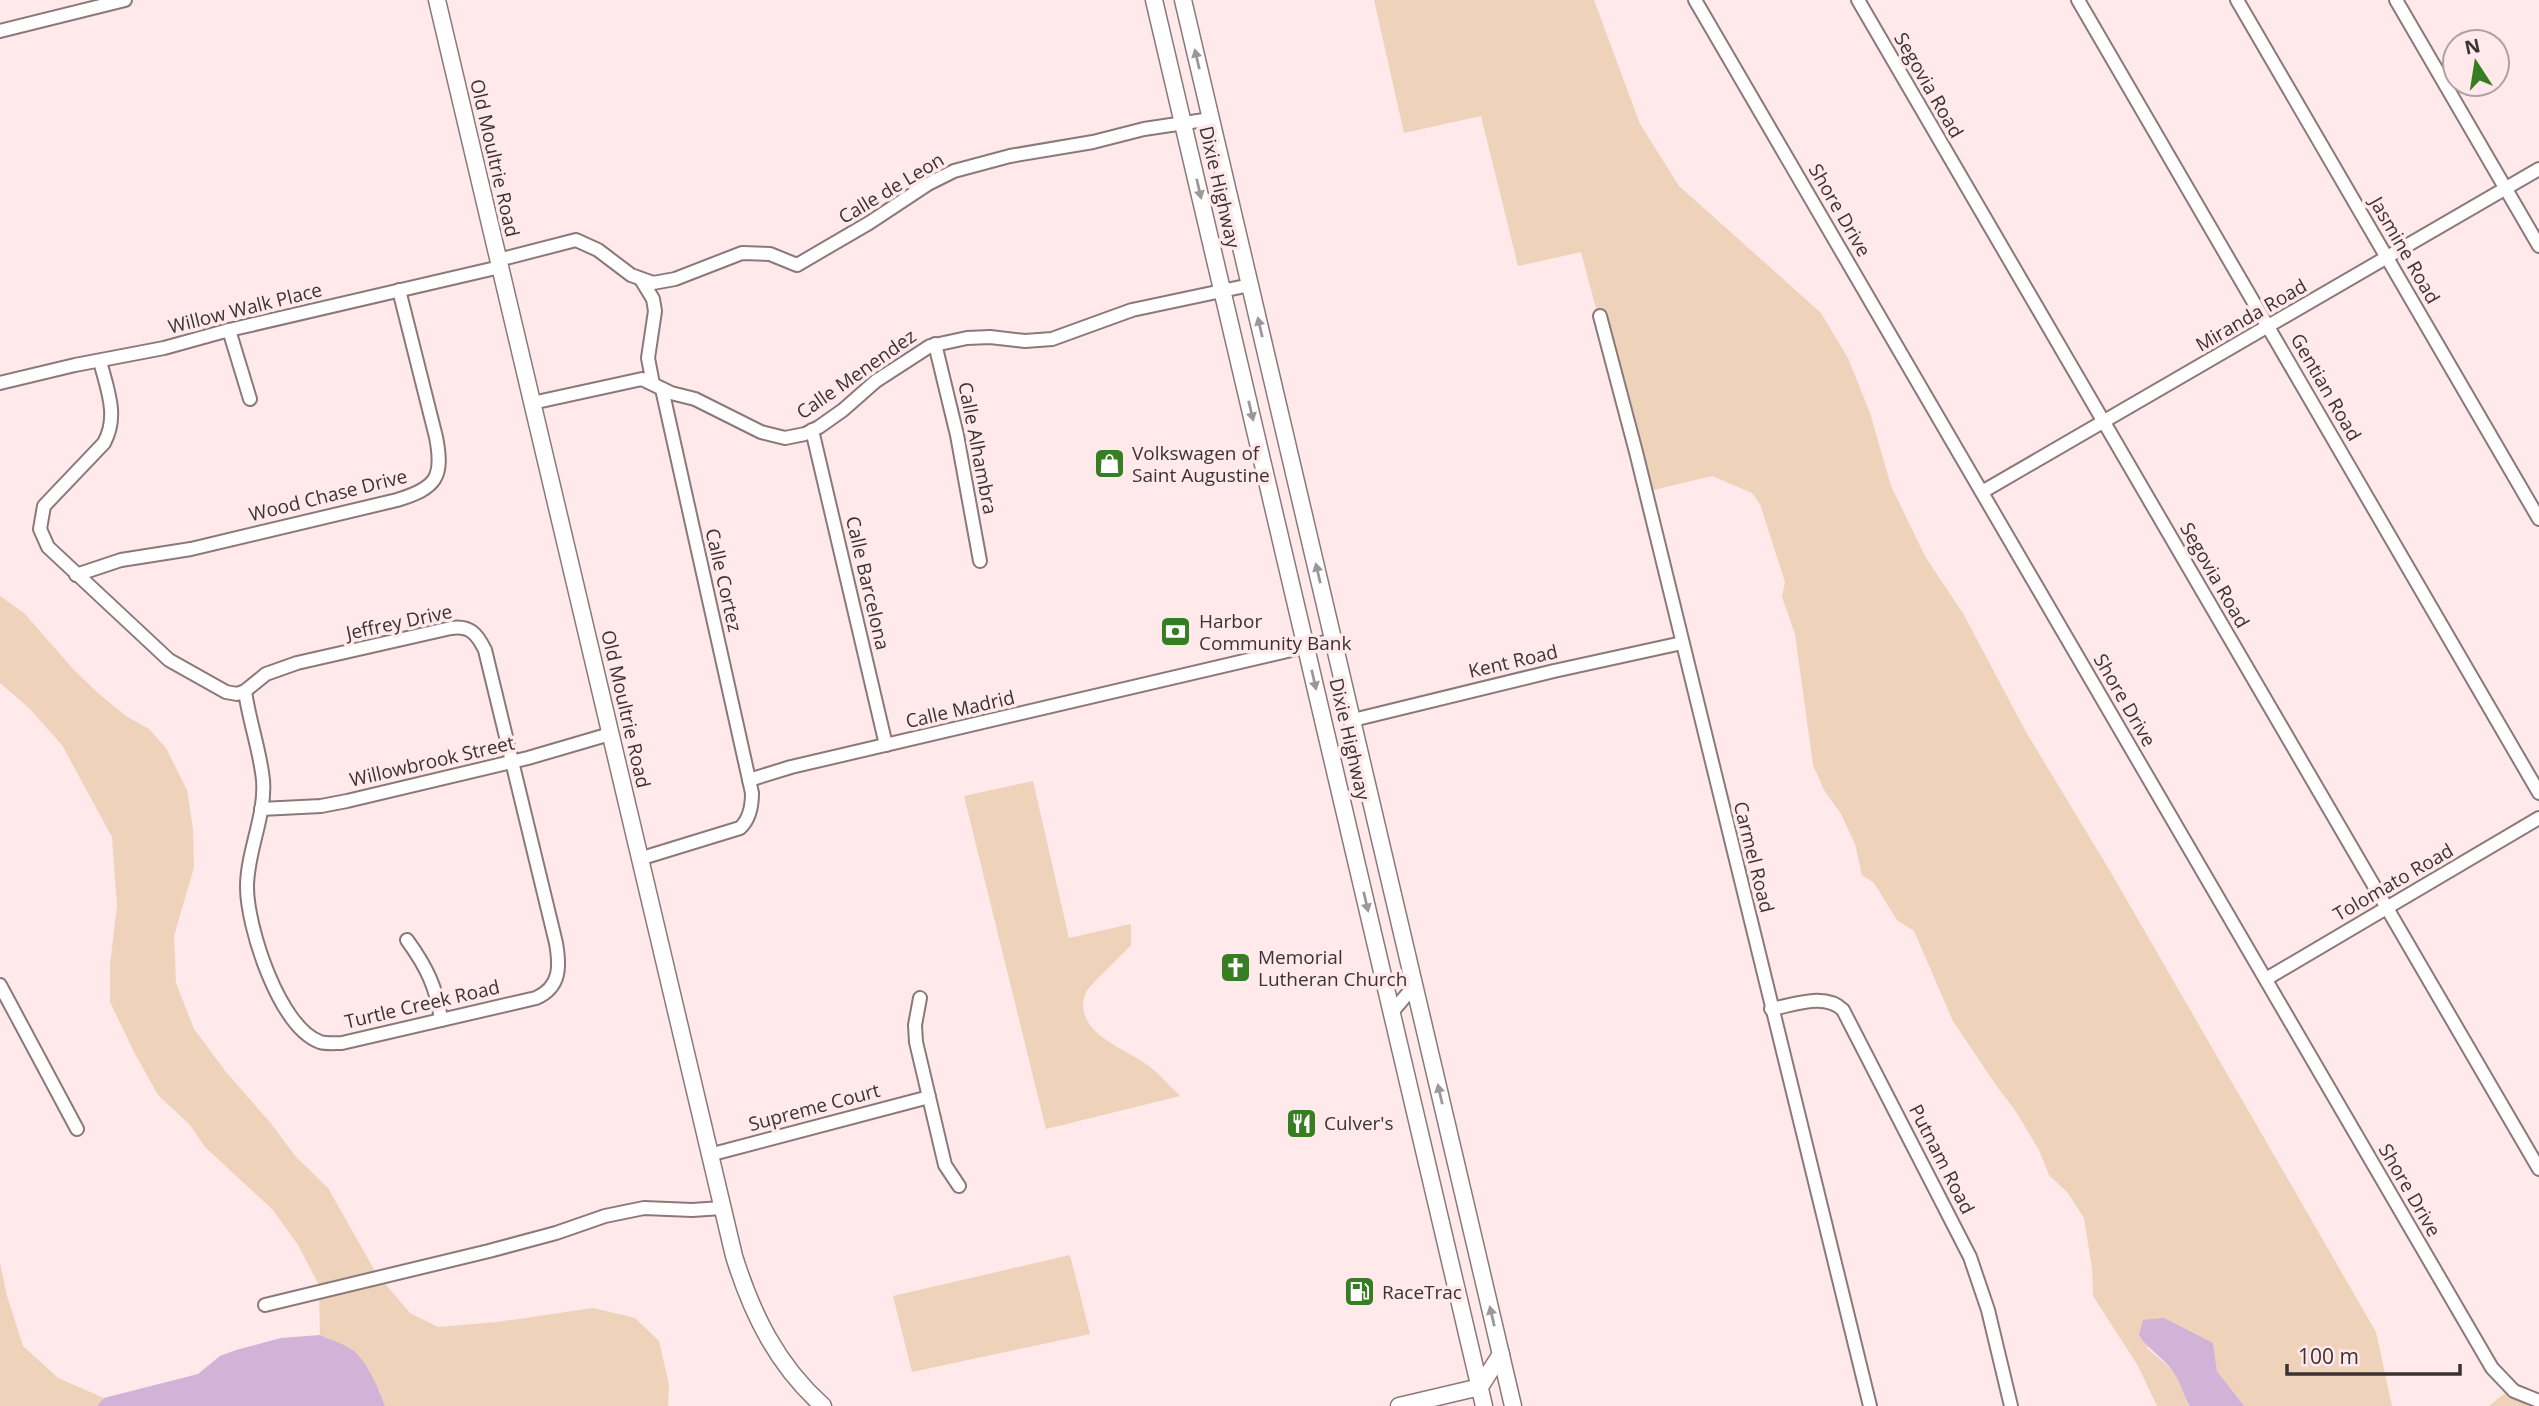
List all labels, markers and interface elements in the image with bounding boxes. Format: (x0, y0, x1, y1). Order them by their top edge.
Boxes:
street label: Segovia Road (1888, 27, 1970, 143)
north arrow (2441, 28, 2511, 98)
text: N (2462, 32, 2483, 61)
one-way arrow (1191, 48, 1202, 70)
street label: Old Moultrie Road (464, 76, 526, 240)
street label: Dixie Highway (1193, 123, 1247, 251)
street label: Calle de Leon (833, 146, 949, 230)
street label: Shore Drive (1803, 159, 1877, 261)
one-way arrow (1194, 179, 1205, 201)
street label: Jasmine Road (2363, 190, 2446, 308)
street label: Miranda Road (2191, 273, 2311, 357)
street label: Willow Walk Place (165, 276, 325, 340)
one-way arrow (1254, 315, 1265, 337)
street label: Calle Menendez (791, 323, 921, 425)
street label: Gentian Road (2285, 328, 2367, 446)
street label: Calle Alhambra (952, 380, 1004, 516)
one-way arrow (1246, 400, 1257, 422)
place label: Volkswagen of Saint Augustine (1132, 440, 1270, 488)
shop icon: Volkswagen of Saint Augustine (1092, 447, 1126, 481)
street label: Wood Chase Drive (246, 463, 410, 527)
street label: Calle Barcelona (840, 514, 896, 652)
street label: Segovia Road (2174, 517, 2256, 633)
street label: Calle Cortez (699, 526, 749, 634)
one-way arrow (1312, 562, 1323, 584)
street label: Jeffrey Drive (342, 598, 454, 646)
place label: Harbor Community Bank (1199, 608, 1351, 656)
bank icon: Harbor Community Bank (1159, 615, 1193, 649)
street label: Old Moultrie Road (595, 627, 657, 791)
street label: Kent Road (1466, 638, 1560, 684)
street label: Shore Drive (2088, 649, 2162, 751)
one-way arrow (1309, 669, 1320, 691)
street label: Dixie Highway (1323, 675, 1377, 803)
street label: Calle Madrid (903, 684, 1017, 734)
street label: Willowbrook Street (347, 729, 517, 793)
street label: Carmel Road (1728, 799, 1780, 915)
street label: Tolomato Road (2328, 837, 2458, 927)
one-way arrow (1361, 891, 1372, 913)
place label: Memorial Lutheran Church (1258, 944, 1407, 992)
church icon: Memorial Lutheran Church (1218, 951, 1252, 985)
street label: Turtle Creek Road (342, 974, 502, 1034)
street label: Supreme Court (745, 1077, 883, 1137)
one-way arrow (1434, 1083, 1445, 1105)
street label: Putnam Road (1903, 1100, 1981, 1218)
restaurant icon: Culver's (1284, 1106, 1318, 1140)
place label: Culver's (1324, 1110, 1394, 1136)
street label: Shore Drive (2373, 1139, 2447, 1241)
fuel station icon: RaceTrac (1342, 1275, 1376, 1309)
place label: RaceTrac (1382, 1279, 1462, 1305)
one-way arrow (1486, 1305, 1497, 1327)
scale bar (2287, 1332, 2460, 1376)
text: 100 m (2298, 1342, 2359, 1370)

